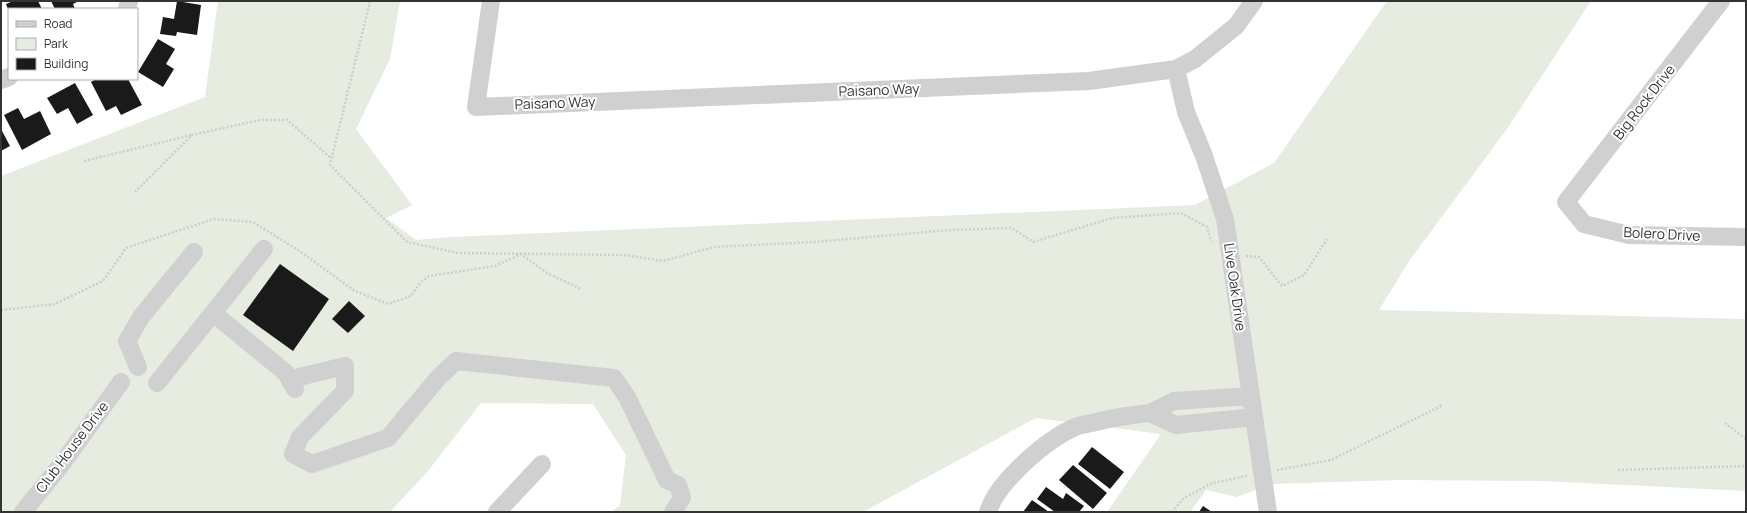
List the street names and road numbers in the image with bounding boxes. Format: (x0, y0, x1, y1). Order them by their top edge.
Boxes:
street label: Big Rock Drive (1608, 60, 1679, 143)
street label: Paisano Way (838, 79, 920, 100)
street label: Paisano Way (514, 92, 596, 113)
street label: Bolero Drive (1623, 222, 1701, 245)
street label: Live Oak Drive (1220, 242, 1251, 332)
street label: Club House Drive (31, 397, 112, 496)

